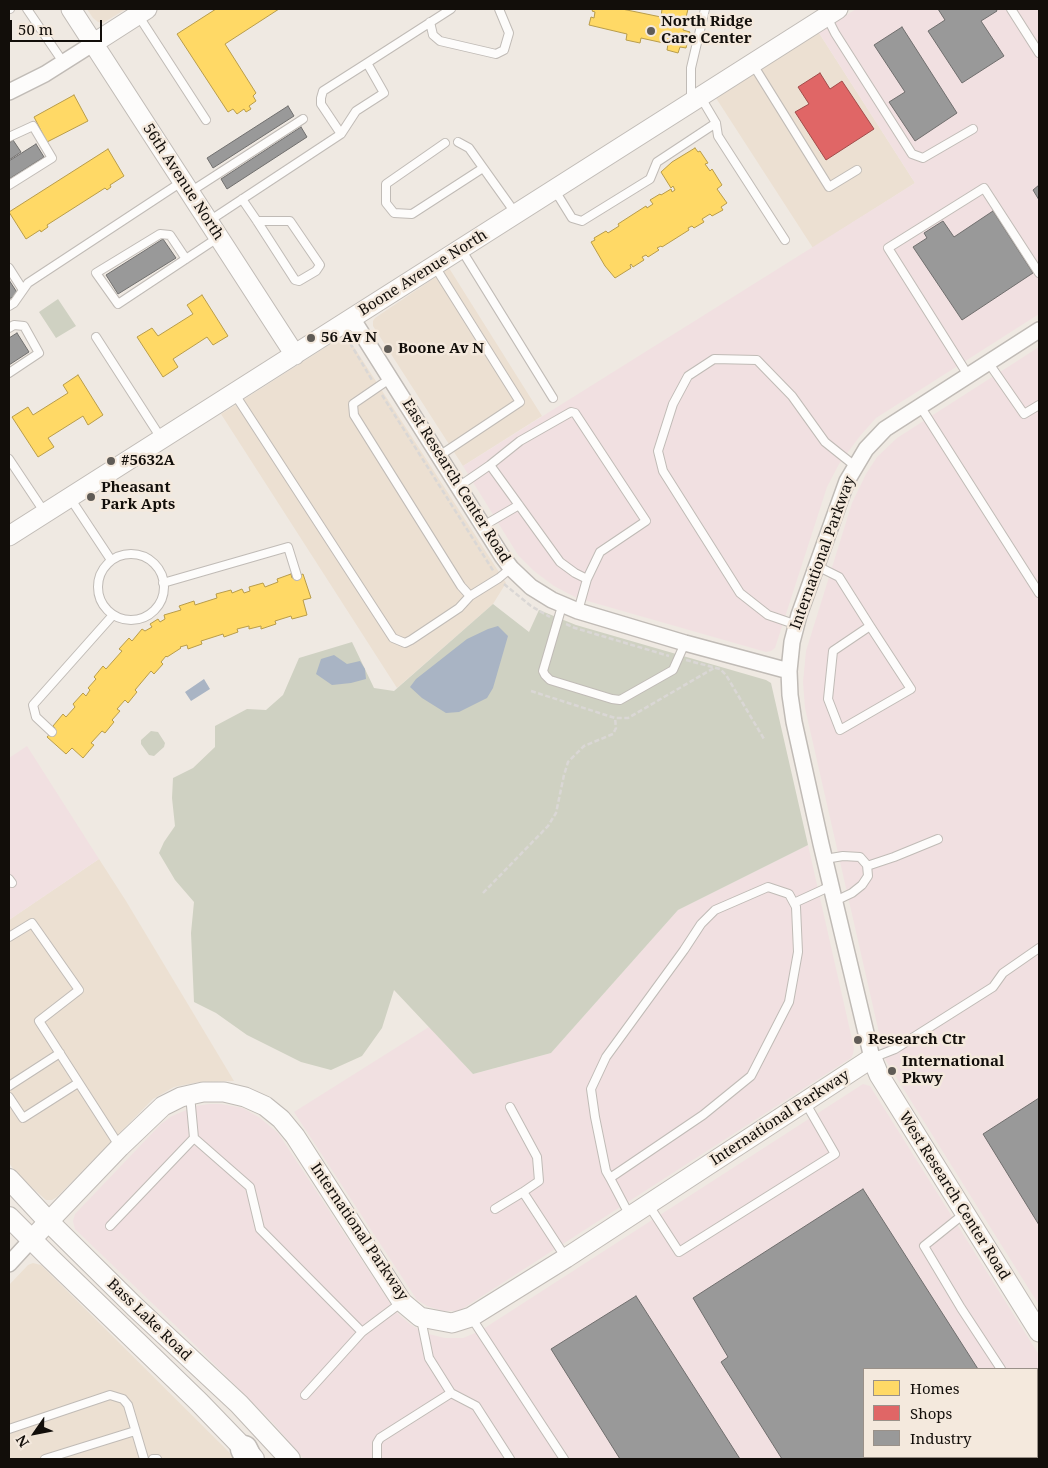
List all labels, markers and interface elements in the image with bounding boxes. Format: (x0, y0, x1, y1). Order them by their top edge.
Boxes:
scale bar (12, 10, 105, 42)
place label: North Ridge Care Center (661, 13, 753, 48)
text: 50 m (18, 19, 53, 39)
marker: North Ridge Care Center (645, 25, 657, 37)
street label: 56th Avenue North (139, 121, 227, 243)
street label: Boone Avenue North (355, 226, 491, 320)
place label: 56 Av N (321, 329, 377, 347)
marker: 56 Av N (305, 332, 317, 344)
place label: Boone Av N (398, 340, 484, 358)
marker: Boone Av N (382, 343, 394, 355)
street label: East Research Center Road (398, 396, 514, 566)
place label: #5632A (121, 452, 175, 470)
marker: #5632A (105, 455, 117, 467)
street label: International Parkway (787, 474, 859, 632)
place label: Pheasant Park Apts (101, 479, 175, 514)
marker: Pheasant Park Apts (85, 491, 97, 503)
place label: Research Ctr (868, 1031, 966, 1049)
marker: Research Ctr (852, 1034, 864, 1046)
place label: International Pkwy (902, 1053, 1004, 1088)
marker: International Pkwy (886, 1065, 898, 1077)
street label: International Parkway (707, 1066, 853, 1170)
street label: West Research Center Road (895, 1109, 1013, 1283)
street label: International Parkway (306, 1160, 412, 1304)
street label: Bass Lake Road (103, 1275, 195, 1365)
legend (863, 1368, 1038, 1458)
text: Homes (910, 1378, 960, 1398)
text: Shops (910, 1403, 952, 1423)
north arrow (10, 1408, 60, 1458)
text: Industry (910, 1428, 972, 1448)
text: N (11, 1432, 33, 1451)

